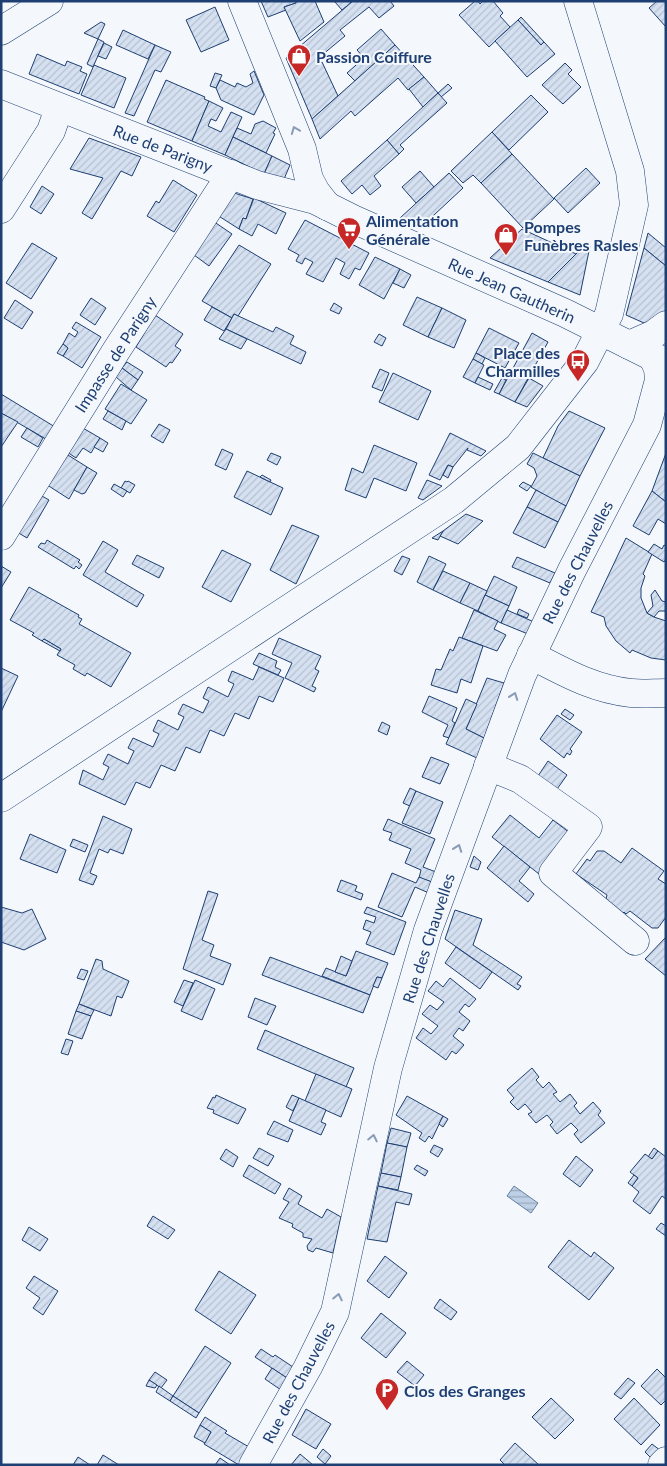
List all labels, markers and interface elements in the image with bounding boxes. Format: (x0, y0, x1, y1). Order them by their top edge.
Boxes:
shop icon: Passion Coiffure (286, 43, 312, 77)
place label: Passion Coiffure (316, 47, 432, 66)
street label: Rue de Parigny (111, 120, 216, 176)
one-way arrow (290, 126, 301, 135)
place label: Alimentation Générale (365, 211, 458, 248)
supermarket icon: Alimentation Générale (336, 216, 362, 250)
place label: Pompes Funèbres Rasles (524, 217, 638, 254)
shop icon: Pompes Funèbres Rasles (493, 222, 519, 256)
street label: Rue Jean Gautherin (446, 253, 578, 327)
street label: Impasse de Parigny (70, 292, 160, 416)
place label: Place des Charmilles (485, 343, 560, 380)
bus stop icon: Place des Charmilles (565, 348, 591, 382)
street label: Rue des Chauvelles (538, 497, 616, 627)
one-way arrow (508, 692, 518, 701)
one-way arrow (452, 845, 462, 853)
street label: Rue des Chauvelles (398, 871, 458, 1005)
one-way arrow (367, 1134, 377, 1143)
one-way arrow (332, 1293, 343, 1301)
street label: Rue des Chauvelles (258, 1318, 338, 1446)
parking icon: Clos des Granges (374, 1377, 400, 1411)
place label: Clos des Granges (404, 1381, 526, 1400)

